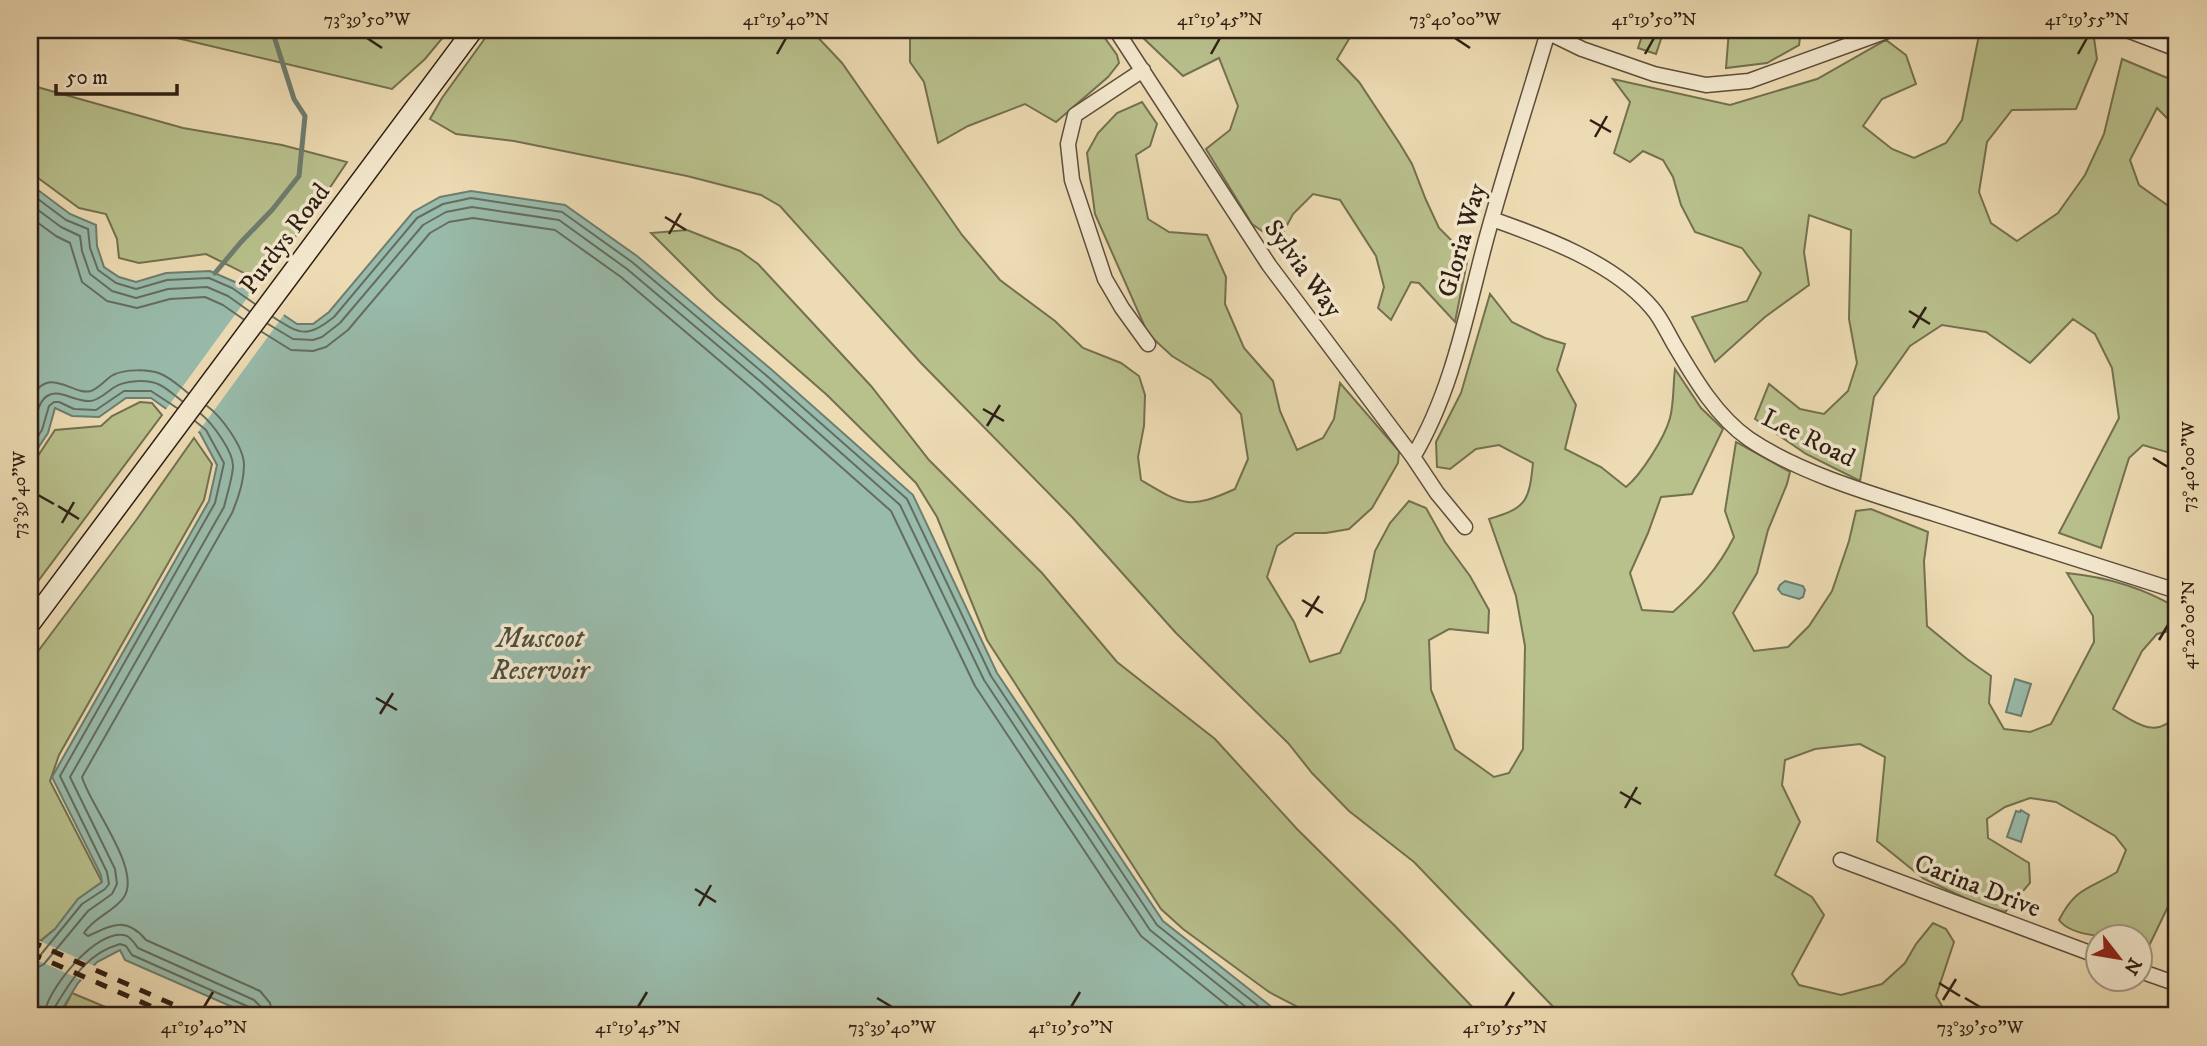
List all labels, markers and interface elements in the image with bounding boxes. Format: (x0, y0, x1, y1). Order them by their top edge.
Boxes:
text: 73°39'50"W (324, 9, 411, 31)
text: 41°19'40"N (743, 9, 830, 31)
text: 41°19'45"N (1177, 9, 1263, 31)
text: 73°40'00"W (1409, 9, 1501, 31)
text: 41°19'50"N (1611, 9, 1697, 31)
text: 41°19'55"N (2045, 9, 2129, 31)
scale bar (56, 52, 177, 96)
text: 50 m (66, 65, 108, 91)
street label: Purdys Road (233, 177, 338, 301)
street label: Gloria Way (1430, 179, 1495, 301)
street label: Sylvia Way (1256, 213, 1350, 325)
street label: Lee Road (1756, 402, 1860, 475)
text: 73°40'00"W (2178, 421, 2200, 513)
text: 73°39'40"W (9, 451, 31, 539)
text: 41°20'00"N (2178, 580, 2200, 669)
water label: Muscoot Reservoir (490, 621, 591, 688)
street label: Carina Drive (1910, 847, 2045, 926)
north arrow (2084, 923, 2154, 993)
text: N (2118, 953, 2146, 979)
text: 41°19'40"N (161, 1017, 248, 1039)
text: 41°19'45"N (595, 1017, 681, 1039)
text: 73°39'40"W (848, 1017, 936, 1039)
text: 41°19'50"N (1028, 1017, 1114, 1039)
text: 41°19'55"N (1463, 1017, 1547, 1039)
text: 73°39'50"W (1937, 1017, 2024, 1039)

